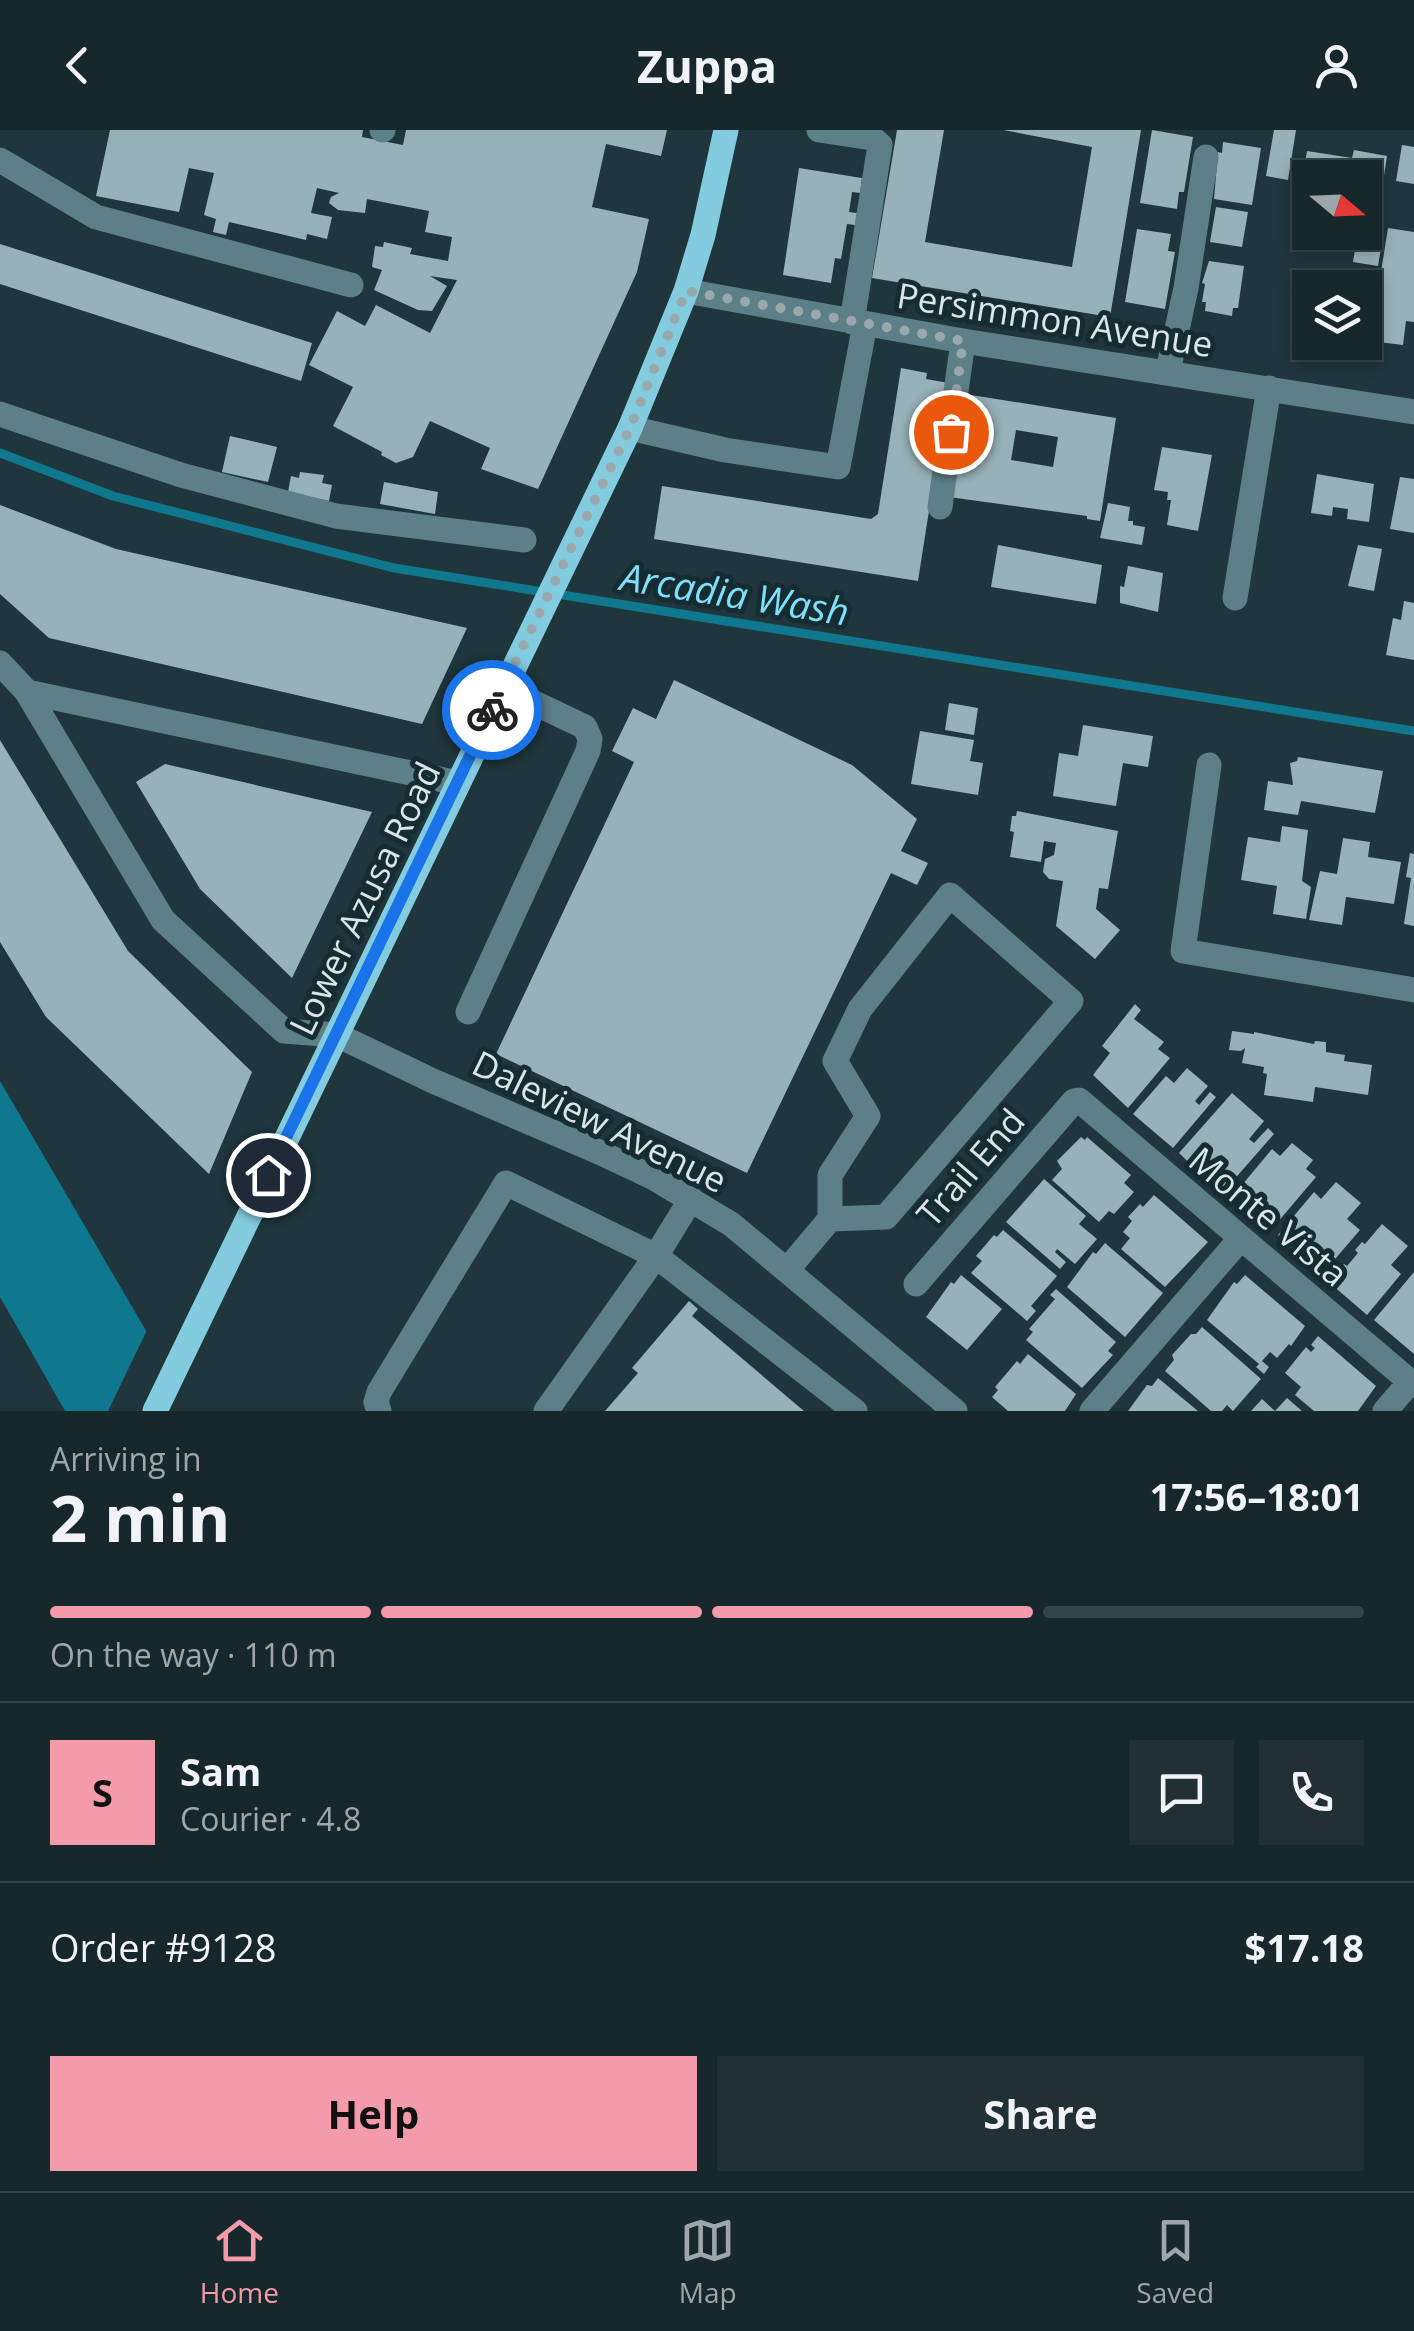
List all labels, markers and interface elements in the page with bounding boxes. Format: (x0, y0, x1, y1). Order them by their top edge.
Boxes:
text: Zuppa (637, 35, 777, 96)
icon: back (50, 38, 105, 93)
icon: person (1309, 38, 1364, 93)
north arrow (1292, 160, 1382, 250)
map controls (1292, 160, 1382, 360)
button: layers (1292, 270, 1382, 360)
street label: Persimmon Avenue (894, 271, 1216, 367)
pin (909, 390, 994, 475)
icon: bag (924, 405, 979, 460)
water label: Arcadia Wash (614, 549, 853, 637)
courier (442, 660, 542, 760)
icon: bike (465, 683, 520, 738)
street label: Lower Azusa Road (278, 754, 450, 1042)
street label: Daleview Avenue (465, 1039, 735, 1203)
street label: Trail End (906, 1098, 1034, 1236)
pin (226, 1133, 311, 1218)
street label: Monte Vista (1180, 1136, 1358, 1296)
icon: home (241, 1148, 296, 1203)
text: Arriving in (50, 1437, 202, 1480)
text: 17:56–18:01 (1150, 1470, 1364, 1522)
text: 2 min (50, 1473, 230, 1561)
text: On the way · 110 m (50, 1633, 337, 1676)
button: chat (1129, 1740, 1234, 1845)
button: phone (1259, 1740, 1364, 1845)
text: Sam (180, 1745, 261, 1797)
text: S (92, 1766, 113, 1818)
text: Courier · 4.8 (180, 1797, 361, 1840)
text: Order #9128 (50, 1921, 277, 1973)
text: $17.18 (1245, 1921, 1364, 1973)
button: Help (50, 2056, 697, 2171)
button: Share (717, 2056, 1364, 2171)
tab: Home (200, 2213, 279, 2311)
tab: Map (679, 2213, 737, 2311)
tab: Saved (1136, 2213, 1214, 2311)

